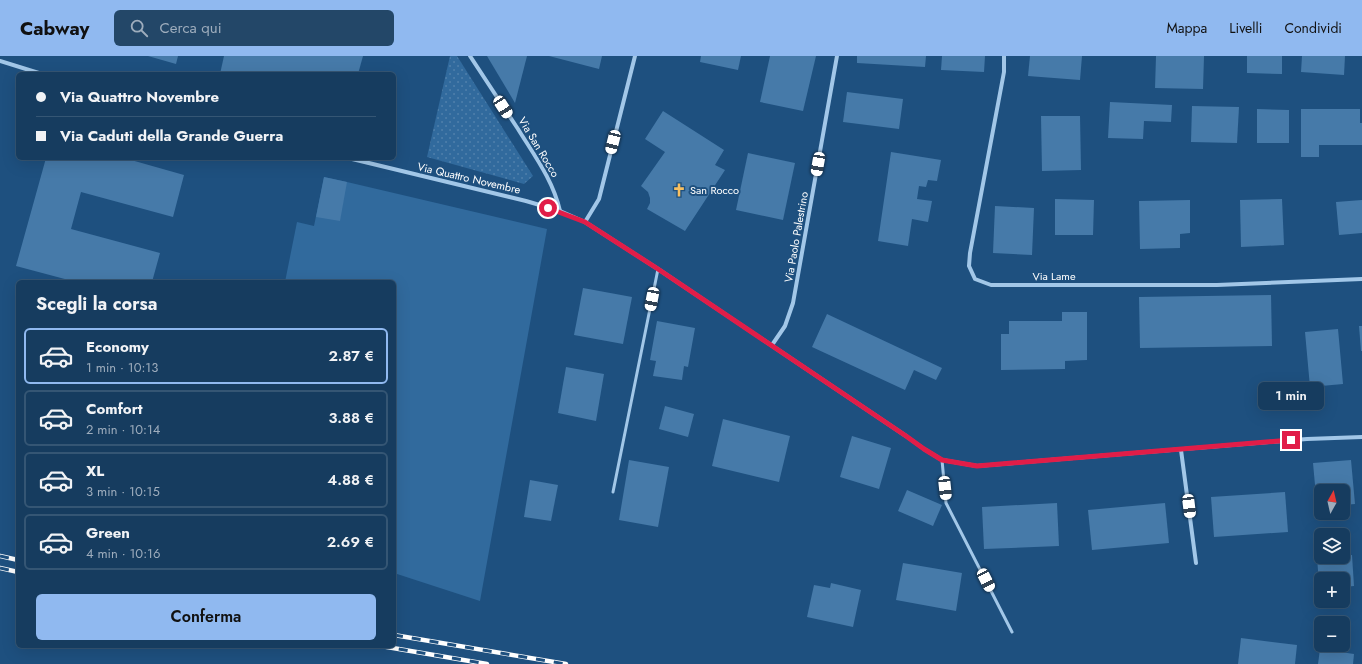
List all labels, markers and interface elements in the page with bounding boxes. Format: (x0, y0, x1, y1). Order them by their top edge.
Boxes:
search box (114, 10, 394, 46)
text: Cabway (20, 15, 90, 42)
icon: search (128, 17, 150, 39)
text: Cerca qui (160, 17, 222, 39)
text: Mappa (1166, 18, 1207, 38)
text: Livelli (1229, 18, 1262, 38)
text: Condividi (1284, 18, 1342, 38)
text: Via Quattro Novembre (60, 86, 219, 108)
car (491, 94, 515, 120)
street label: Via San Rocco (515, 114, 563, 180)
text: Via Caduti della Grande Guerra (60, 125, 283, 147)
car (604, 129, 622, 155)
car (810, 151, 826, 177)
street label: Via Quattro Novembre (416, 158, 523, 198)
church icon: San Rocco (671, 182, 687, 198)
place label: San Rocco (690, 182, 739, 198)
street label: Via Paolo Palestrino (780, 190, 812, 284)
route start (539, 199, 557, 217)
street label: Via Lame (1032, 268, 1076, 284)
car (644, 286, 660, 312)
text: Scegli la corsa (36, 291, 157, 317)
text: Economy (86, 336, 149, 358)
icon: car (38, 338, 74, 374)
text: 2.87 € (328, 345, 374, 367)
text: 1 min · 10:13 (86, 358, 158, 377)
callout: 1 min (1258, 382, 1324, 410)
text: 1 min (1275, 386, 1307, 405)
text: Comfort (86, 398, 143, 420)
icon: car (38, 400, 74, 436)
text: 3.88 € (329, 407, 374, 429)
text: 2 min · 10:14 (86, 420, 160, 439)
route end (1282, 431, 1300, 449)
text: XL (86, 460, 104, 482)
icon: car (38, 462, 74, 498)
text: 4.88 € (327, 469, 374, 491)
car (938, 475, 952, 501)
text: 3 min · 10:15 (86, 482, 160, 501)
north arrow (1314, 484, 1350, 520)
map controls (1314, 484, 1350, 652)
car (1182, 493, 1196, 519)
text: Green (86, 522, 130, 544)
icon: car (38, 524, 74, 560)
button: layers (1314, 528, 1350, 564)
text: 2.69 € (327, 531, 374, 553)
text: 4 min · 10:16 (86, 544, 160, 563)
car (975, 567, 997, 593)
button: + (1314, 572, 1350, 608)
button: Conferma (36, 594, 376, 640)
button: − (1314, 616, 1350, 652)

